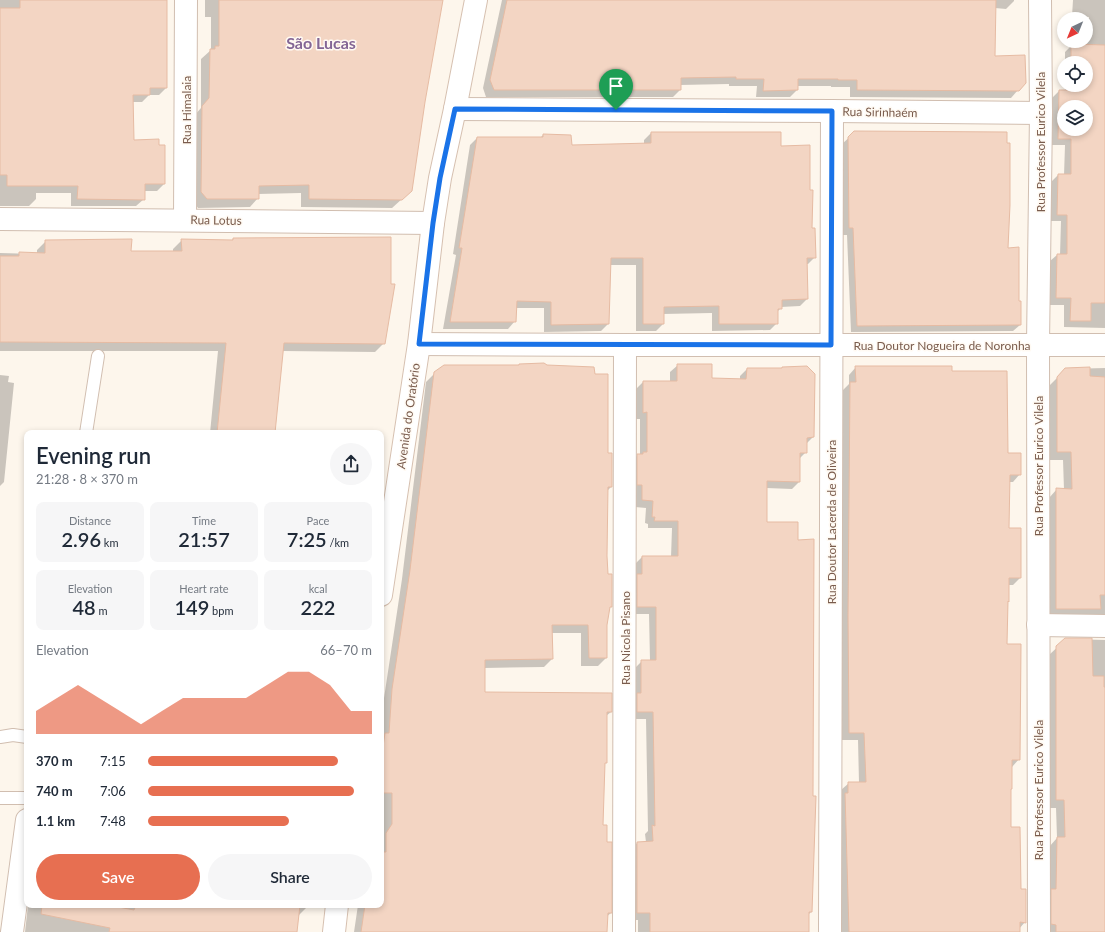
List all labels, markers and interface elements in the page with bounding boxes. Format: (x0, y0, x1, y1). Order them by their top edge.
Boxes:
north arrow (1057, 12, 1093, 48)
map controls (1057, 12, 1093, 136)
district label: São Lucas (286, 33, 356, 52)
button: locate (1057, 56, 1093, 92)
pin (599, 69, 633, 110)
street label: Rua Professor Eurico Vilela (1033, 72, 1048, 212)
icon: arrive (605, 75, 627, 97)
street label: Rua Himalaia (179, 76, 194, 144)
button: layers (1057, 100, 1093, 136)
street label: Rua Sirinhaém (842, 104, 918, 120)
street label: Rua Lotus (190, 212, 242, 228)
street label: Rua Doutor Nogueira de Noronha (853, 338, 1031, 353)
street label: Avenida do Oratório (393, 362, 423, 470)
street label: Rua Professor Eurico Vilela (1031, 396, 1046, 536)
street label: Rua Doutor Lacerda de Oliveira (824, 440, 839, 604)
text: Evening run (36, 442, 151, 469)
button: share (330, 443, 372, 485)
text: 21:28 · 8 × 370 m (36, 471, 138, 487)
text: Distance (69, 514, 111, 527)
text: Time (192, 514, 216, 527)
text: Pace (307, 514, 329, 527)
text: 2.96 (62, 527, 101, 551)
text: 21:57 (178, 527, 230, 551)
text: 7:25 (287, 527, 327, 551)
text: km (101, 536, 118, 549)
text: /km (327, 536, 349, 549)
text: Elevation (68, 582, 112, 595)
text: Heart rate (179, 582, 229, 595)
text: kcal (309, 582, 327, 595)
street label: Rua Nicola Pisano (618, 591, 633, 685)
text: 48 (72, 595, 96, 619)
text: 149 (174, 595, 209, 619)
text: 222 (301, 595, 335, 619)
text: m (96, 604, 108, 617)
text: bpm (209, 604, 234, 617)
text: Elevation (36, 642, 89, 658)
text: 66–70 m (320, 642, 372, 658)
street label: Rua Professor Eurico Vilela (1031, 720, 1046, 860)
text: 370 m (36, 753, 73, 769)
text: 7:15 (100, 753, 126, 769)
text: 740 m (36, 783, 73, 799)
text: 7:06 (100, 783, 126, 799)
text: 1.1 km (36, 813, 75, 829)
text: 7:48 (100, 813, 126, 829)
button: Save (36, 854, 200, 900)
button: Share (208, 854, 372, 900)

